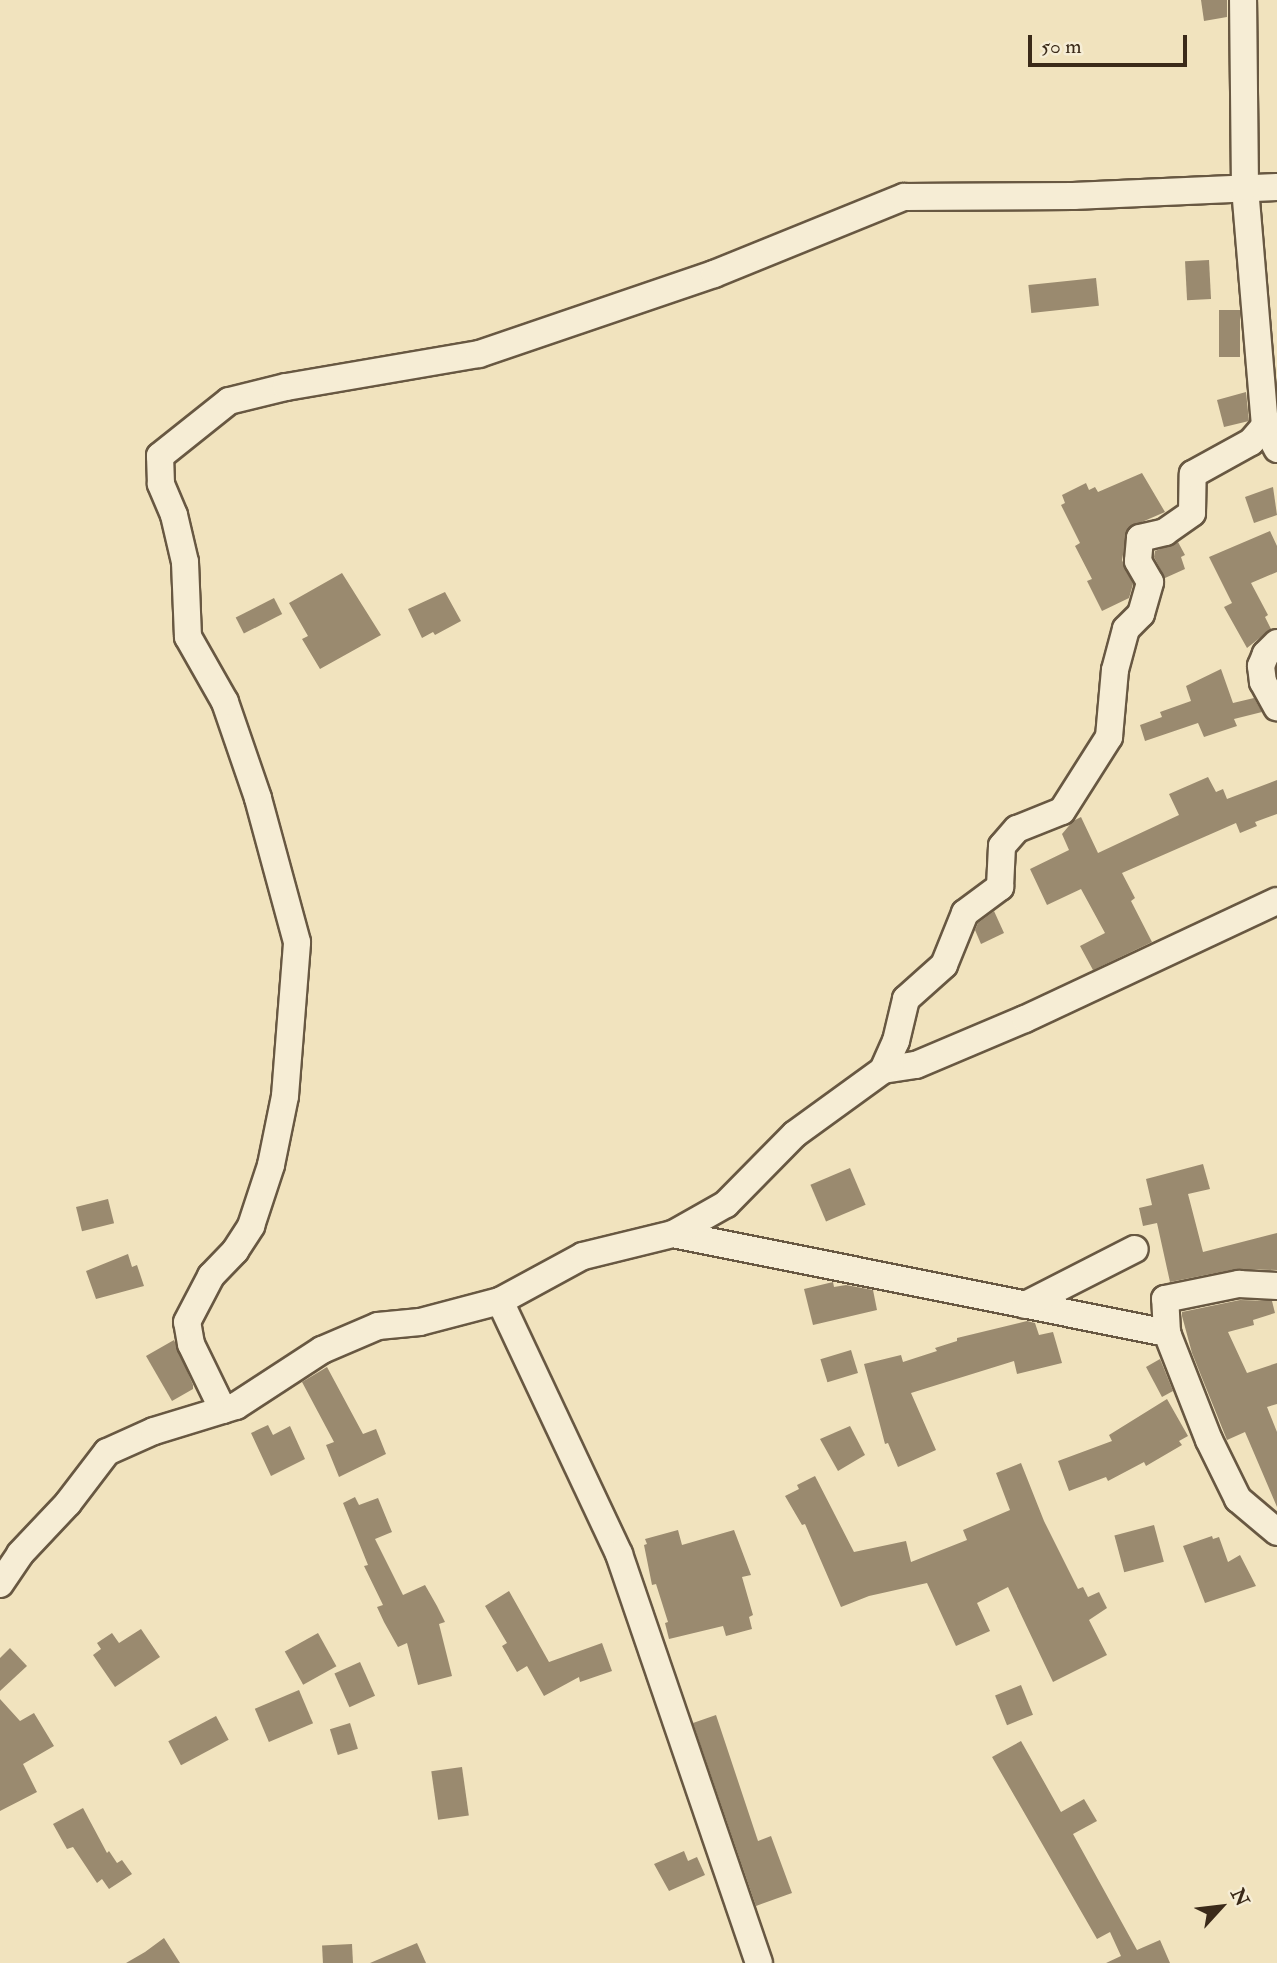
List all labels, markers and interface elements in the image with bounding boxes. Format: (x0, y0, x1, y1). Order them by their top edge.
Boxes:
scale bar (1032, 21, 1191, 65)
text: 50 m (1041, 33, 1082, 60)
north arrow (1186, 1872, 1256, 1942)
text: N (1225, 1884, 1254, 1910)

